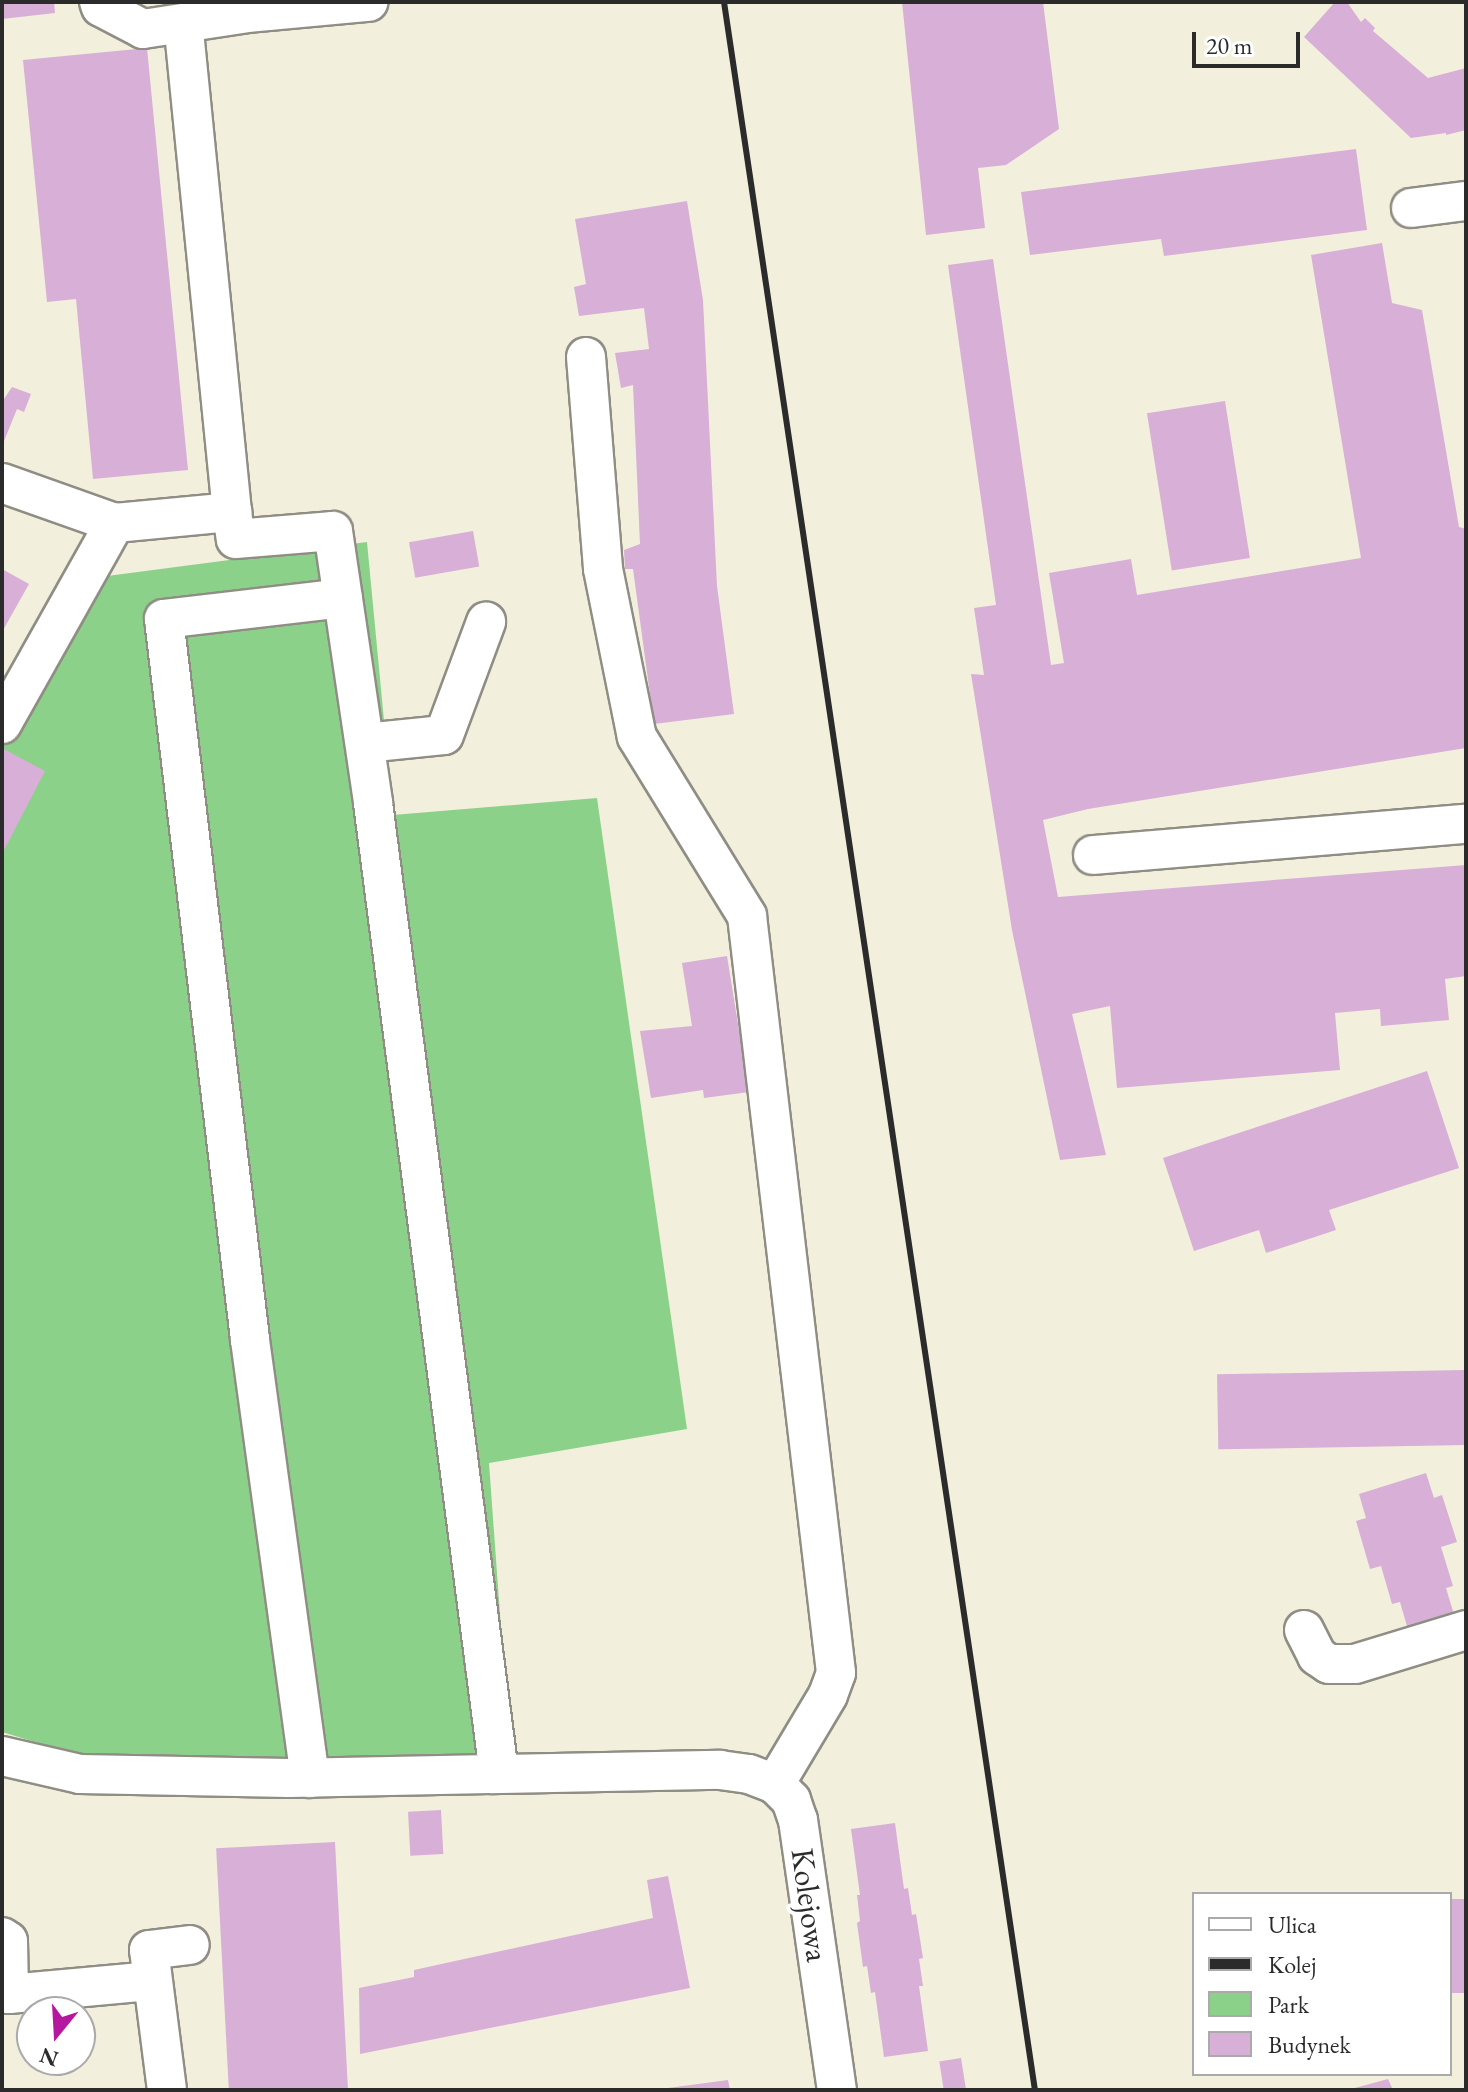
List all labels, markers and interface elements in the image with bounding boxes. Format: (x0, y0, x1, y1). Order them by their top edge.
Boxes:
scale bar (1196, 16, 1304, 66)
text: 20 m (1206, 30, 1253, 61)
street label: Kolejowa (783, 1846, 837, 1964)
legend (1192, 1892, 1452, 2076)
text: Ulica (1268, 1909, 1316, 1940)
text: Kolej (1268, 1949, 1316, 1980)
text: Park (1268, 1989, 1309, 2020)
north arrow (16, 1996, 96, 2076)
text: Budynek (1268, 2029, 1351, 2060)
text: N (36, 2041, 62, 2074)

